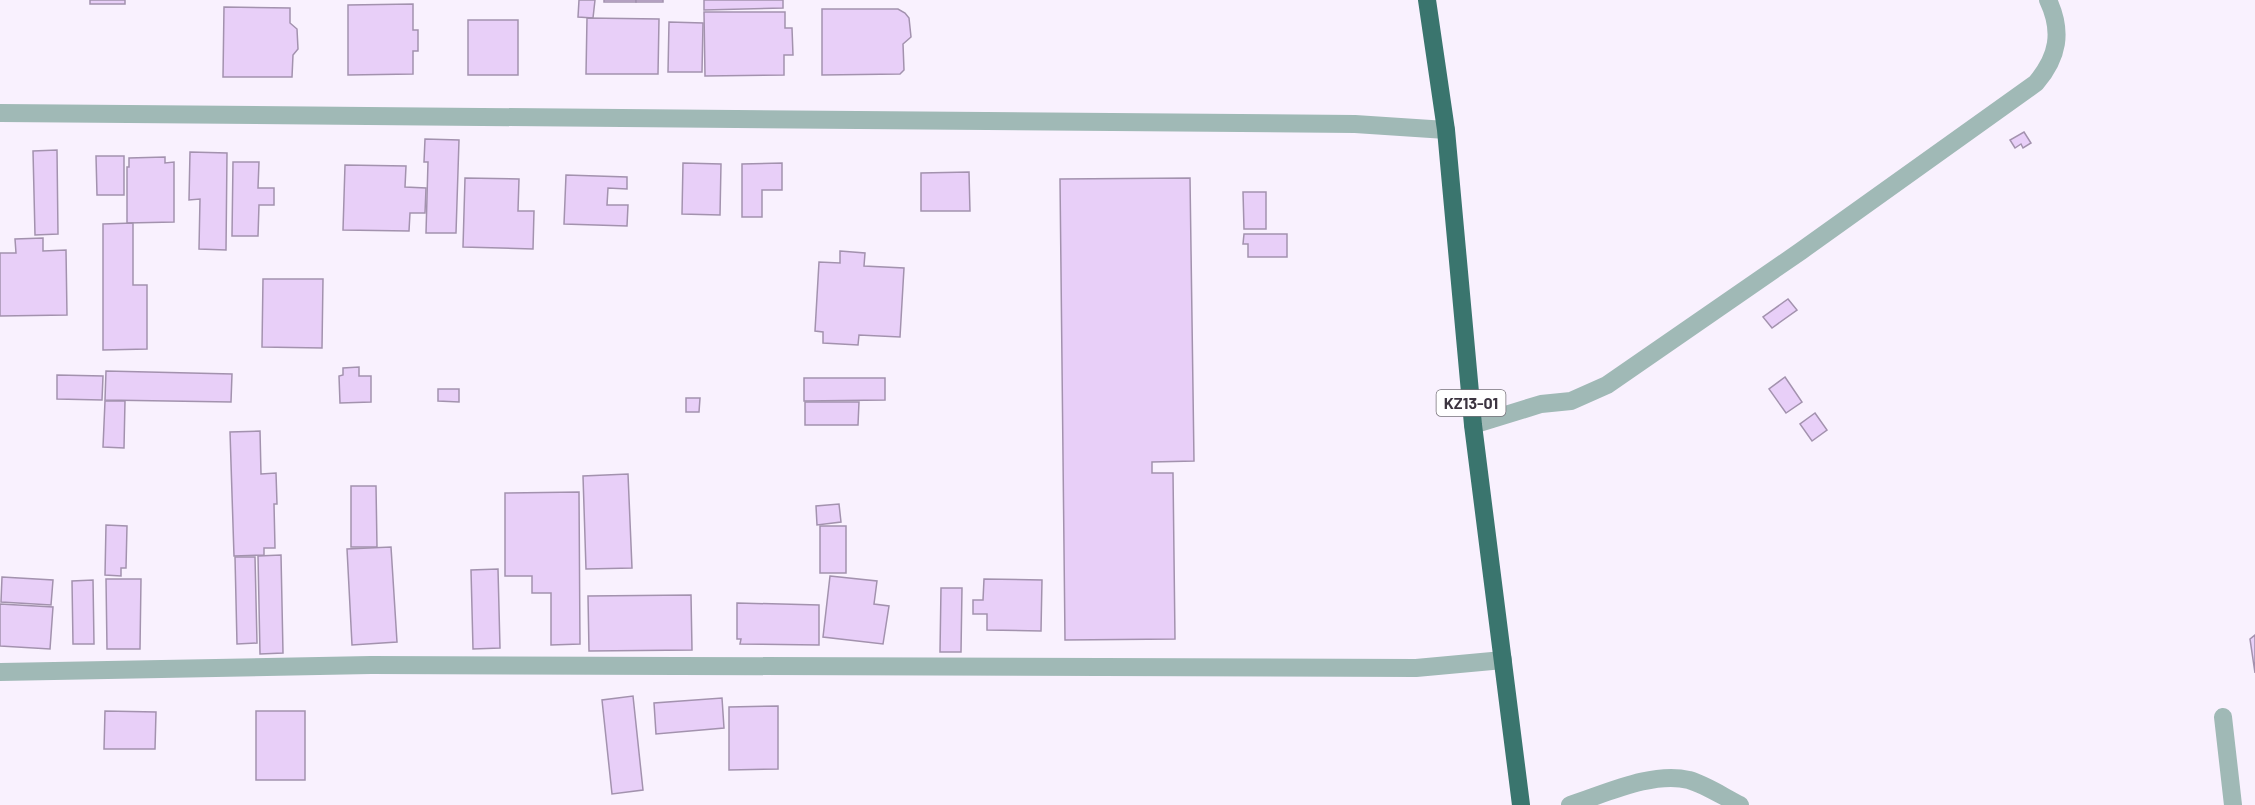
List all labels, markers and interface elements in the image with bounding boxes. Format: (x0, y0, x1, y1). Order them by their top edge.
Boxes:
road number: KZ13-01 (1436, 390, 1506, 416)

